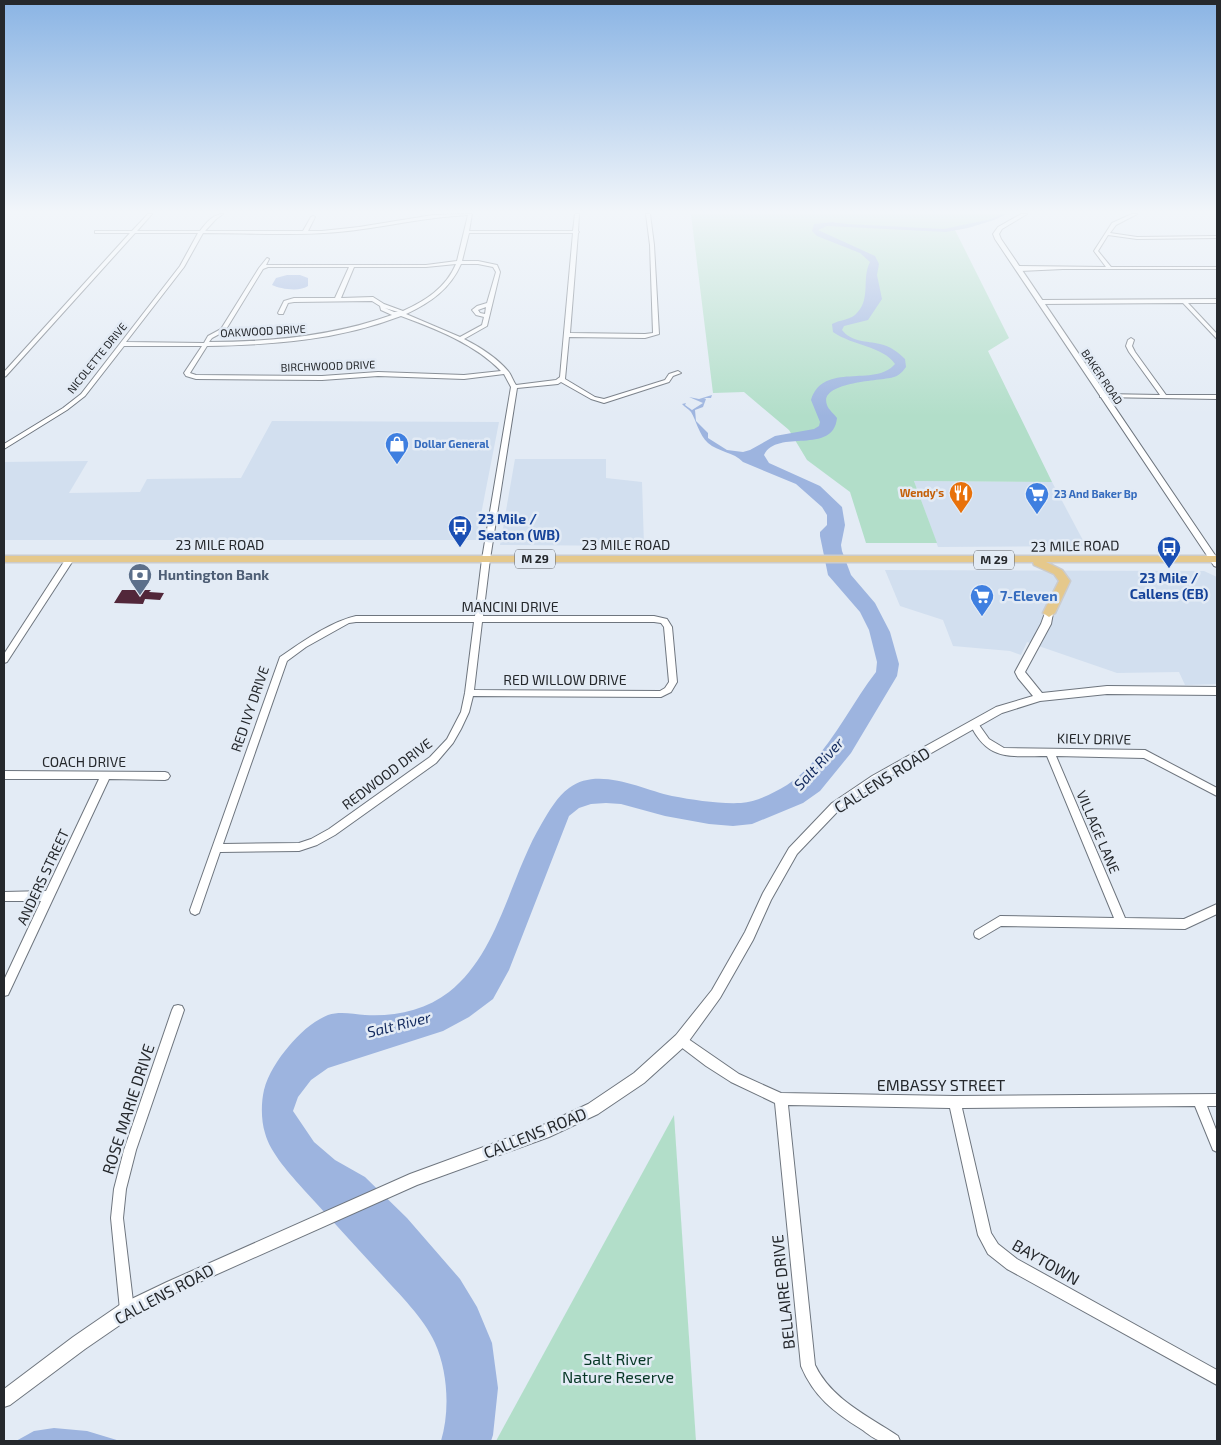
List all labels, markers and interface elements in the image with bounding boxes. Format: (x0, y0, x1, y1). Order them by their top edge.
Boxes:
street label: NICOLETTE DRIVE (64, 320, 129, 396)
street label: OAKWOOD DRIVE (220, 322, 306, 339)
street label: BAKER ROAD (1079, 347, 1126, 407)
street label: BIRCHWOOD DRIVE (280, 357, 376, 374)
shop icon: Dollar General (384, 431, 410, 465)
place label: Dollar General (414, 437, 489, 450)
restaurant icon: Wendy's (948, 480, 974, 514)
supermarket icon: 23 And Baker Bp (1024, 481, 1050, 515)
place label: Wendy's (900, 486, 944, 500)
place label: 23 And Baker Bp (1054, 487, 1138, 500)
place label: 23 Mile / Seaton (WB) (478, 510, 560, 543)
bus stop icon: 23 Mile / Seaton (WB) (447, 514, 473, 548)
bus stop icon: 23 Mile / Callens (EB) (1156, 535, 1182, 569)
street label: 23 MILE ROAD (176, 536, 264, 553)
street label: 23 MILE ROAD (582, 536, 670, 553)
street label: 23 MILE ROAD (1030, 536, 1120, 555)
road number: M 29 (515, 550, 555, 568)
road number: M 29 (974, 550, 1014, 570)
bank icon: Huntington Bank (127, 562, 153, 596)
place label: Huntington Bank (158, 566, 269, 583)
place label: 23 Mile / Callens (EB) (1130, 569, 1208, 602)
supermarket icon: 7-Eleven (969, 583, 995, 617)
place label: 7-Eleven (1000, 587, 1058, 604)
street label: MANCINI DRIVE (461, 598, 559, 615)
street label: RED IVY DRIVE (227, 663, 272, 754)
street label: RED WILLOW DRIVE (503, 671, 627, 688)
street label: KIELY DRIVE (1057, 729, 1131, 748)
water label: Salt River (789, 733, 848, 793)
street label: REDWOOD DRIVE (338, 734, 435, 813)
street label: CALLENS ROAD (830, 743, 933, 817)
street label: COACH DRIVE (42, 753, 126, 770)
street label: VILLAGE LANE (1073, 788, 1124, 876)
street label: ANDERS STREET (13, 826, 72, 927)
water label: Salt River (365, 1007, 434, 1041)
street label: ROSE MARIE DRIVE (97, 1041, 158, 1176)
street label: EMBASSY STREET (877, 1075, 1005, 1094)
street label: CALLENS ROAD (481, 1103, 589, 1162)
street label: BELLAIRE DRIVE (767, 1234, 798, 1350)
street label: BAYTOWN (1009, 1235, 1083, 1288)
street label: CALLENS ROAD (111, 1259, 217, 1328)
park label: Salt River Nature Reserve (562, 1349, 674, 1386)

